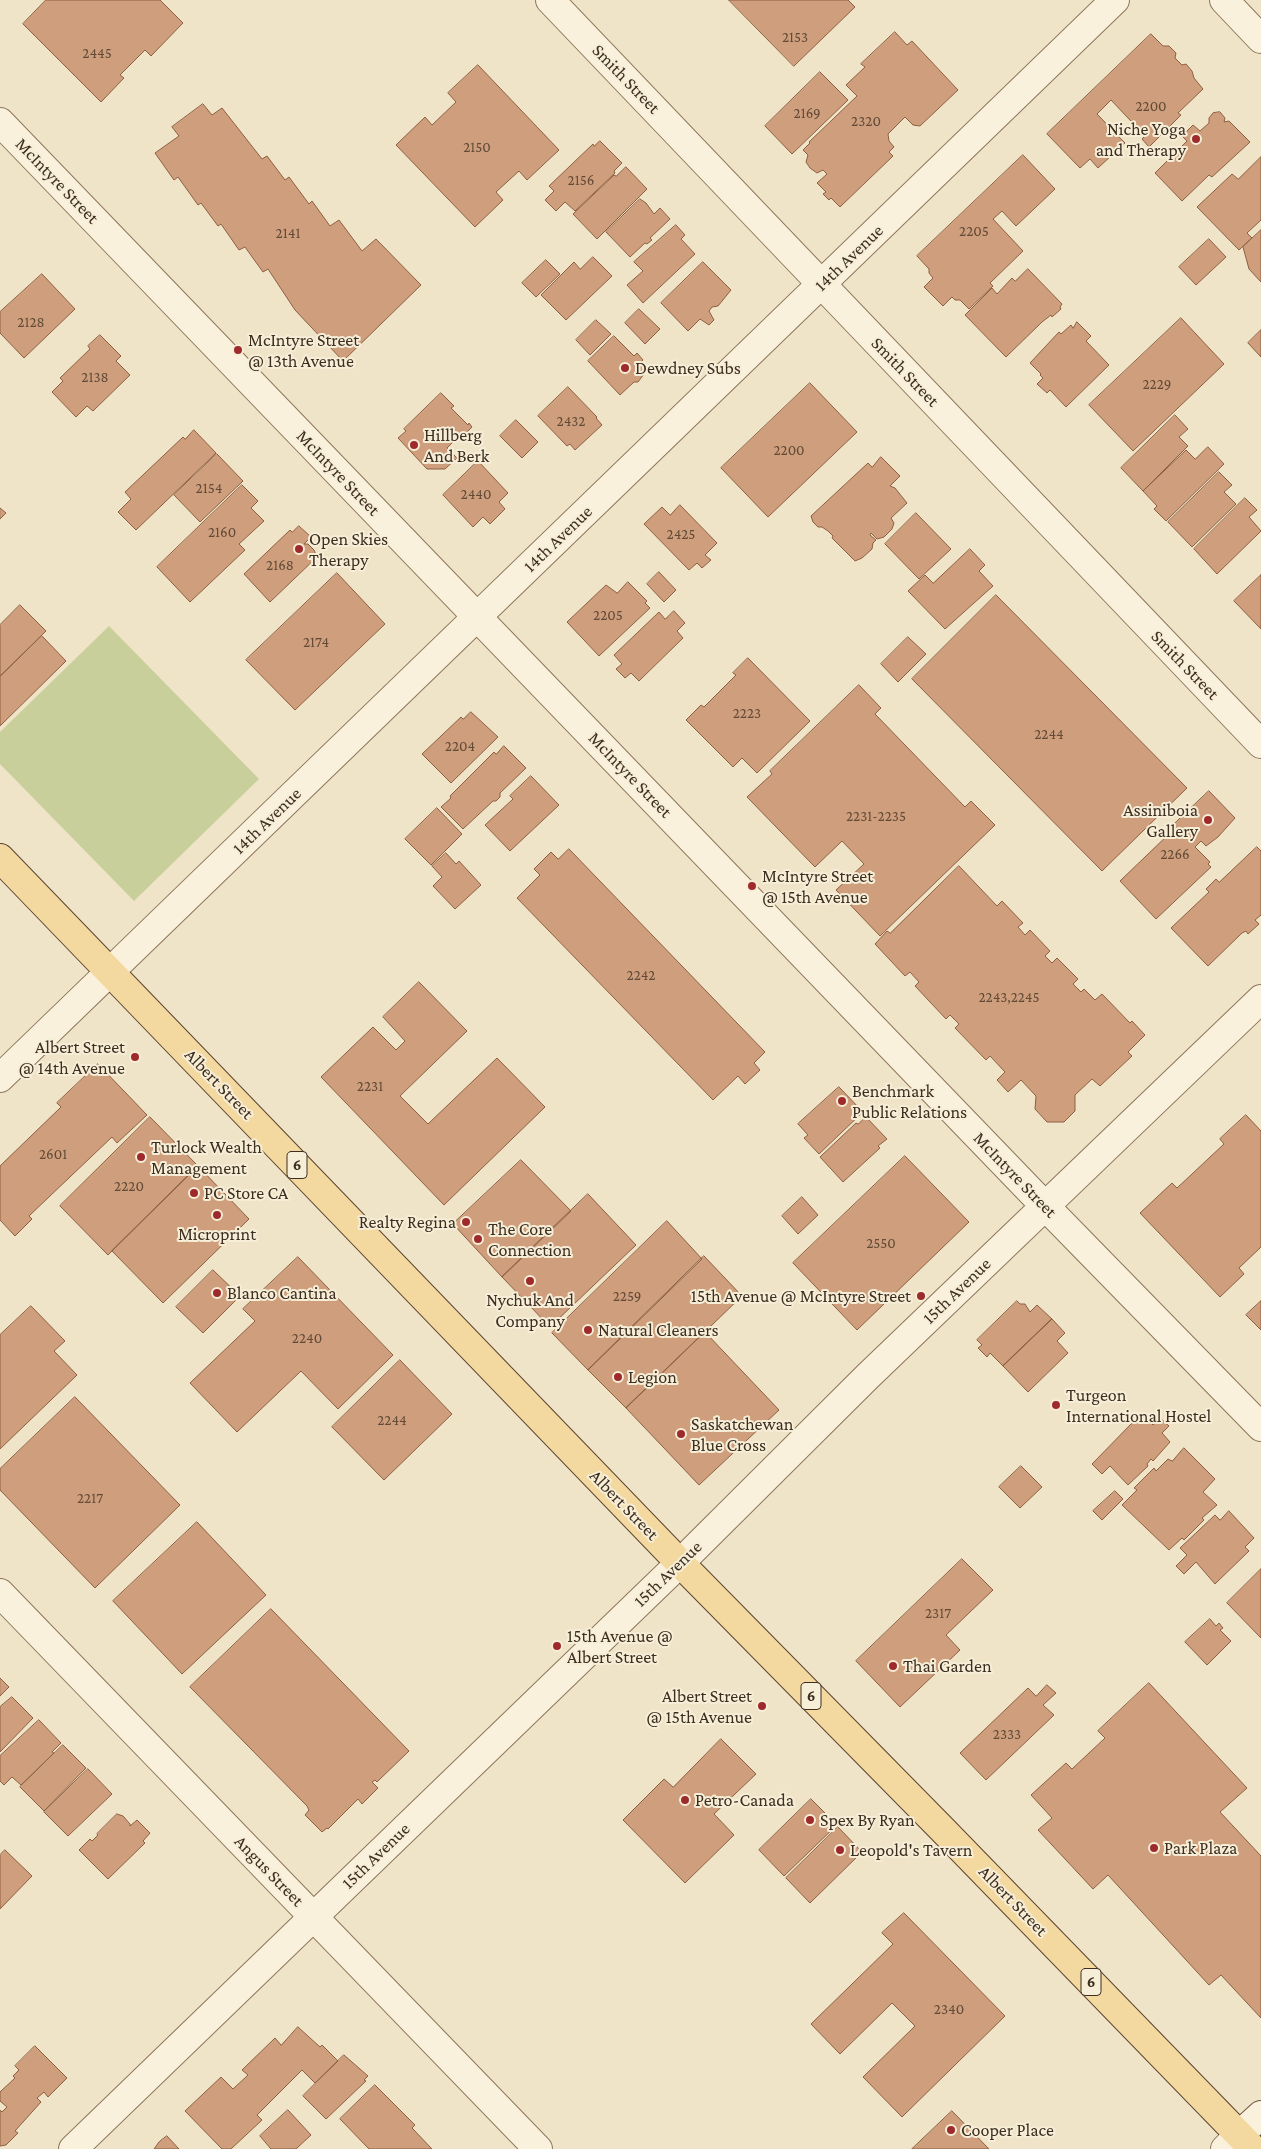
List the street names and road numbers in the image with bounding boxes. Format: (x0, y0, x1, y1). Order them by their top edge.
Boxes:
street label: Smith Street (587, 40, 665, 118)
street label: McIntyre Street (11, 134, 103, 228)
street label: 14th Avenue (810, 220, 888, 296)
street label: Smith Street (866, 333, 944, 411)
street label: McIntyre Street (292, 426, 384, 520)
street label: 14th Avenue (519, 501, 597, 577)
street label: Smith Street (1146, 626, 1224, 704)
street label: McIntyre Street (584, 728, 676, 822)
street label: 14th Avenue (228, 783, 306, 859)
street label: Albert Street (180, 1044, 258, 1124)
street label: McIntyre Street (969, 1128, 1061, 1222)
road number: 6 (287, 1152, 307, 1178)
street label: 15th Avenue (918, 1253, 996, 1329)
street label: Albert Street (585, 1465, 663, 1545)
street label: 15th Avenue (629, 1536, 707, 1612)
road number: 6 (801, 1682, 821, 1710)
street label: 15th Avenue (337, 1818, 415, 1894)
street label: Angus Street (230, 1831, 308, 1911)
street label: Albert Street (974, 1861, 1052, 1941)
road number: 6 (1081, 1968, 1101, 1995)

